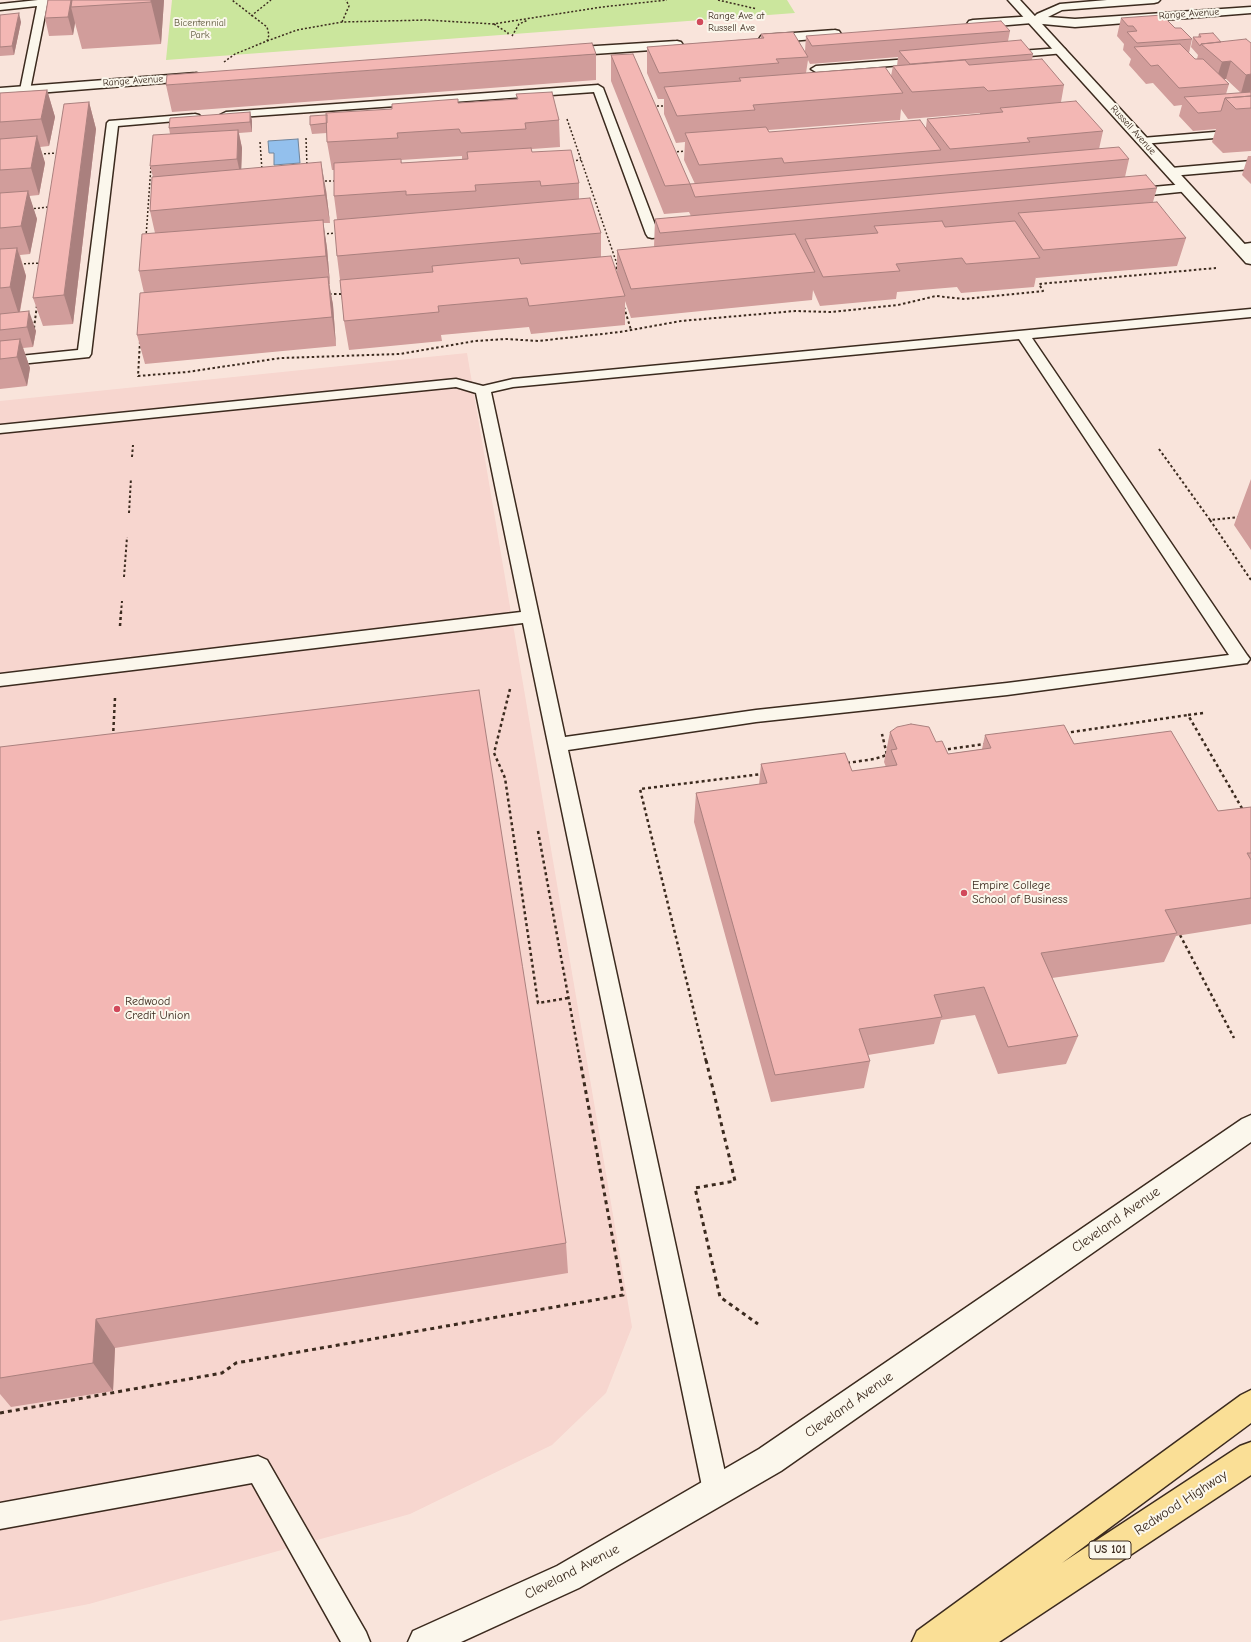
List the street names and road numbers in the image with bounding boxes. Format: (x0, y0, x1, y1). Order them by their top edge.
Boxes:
street label: Range Avenue (1158, 6, 1220, 22)
street label: Range Avenue (102, 73, 164, 89)
street label: Russell Avenue (1108, 103, 1158, 157)
street label: Cleveland Avenue (1069, 1183, 1163, 1257)
street label: Cleveland Avenue (802, 1368, 896, 1442)
street label: Redwood Highway (1131, 1467, 1231, 1539)
street label: Cleveland Avenue (522, 1541, 622, 1603)
road number: US 101 (1089, 1541, 1131, 1559)

